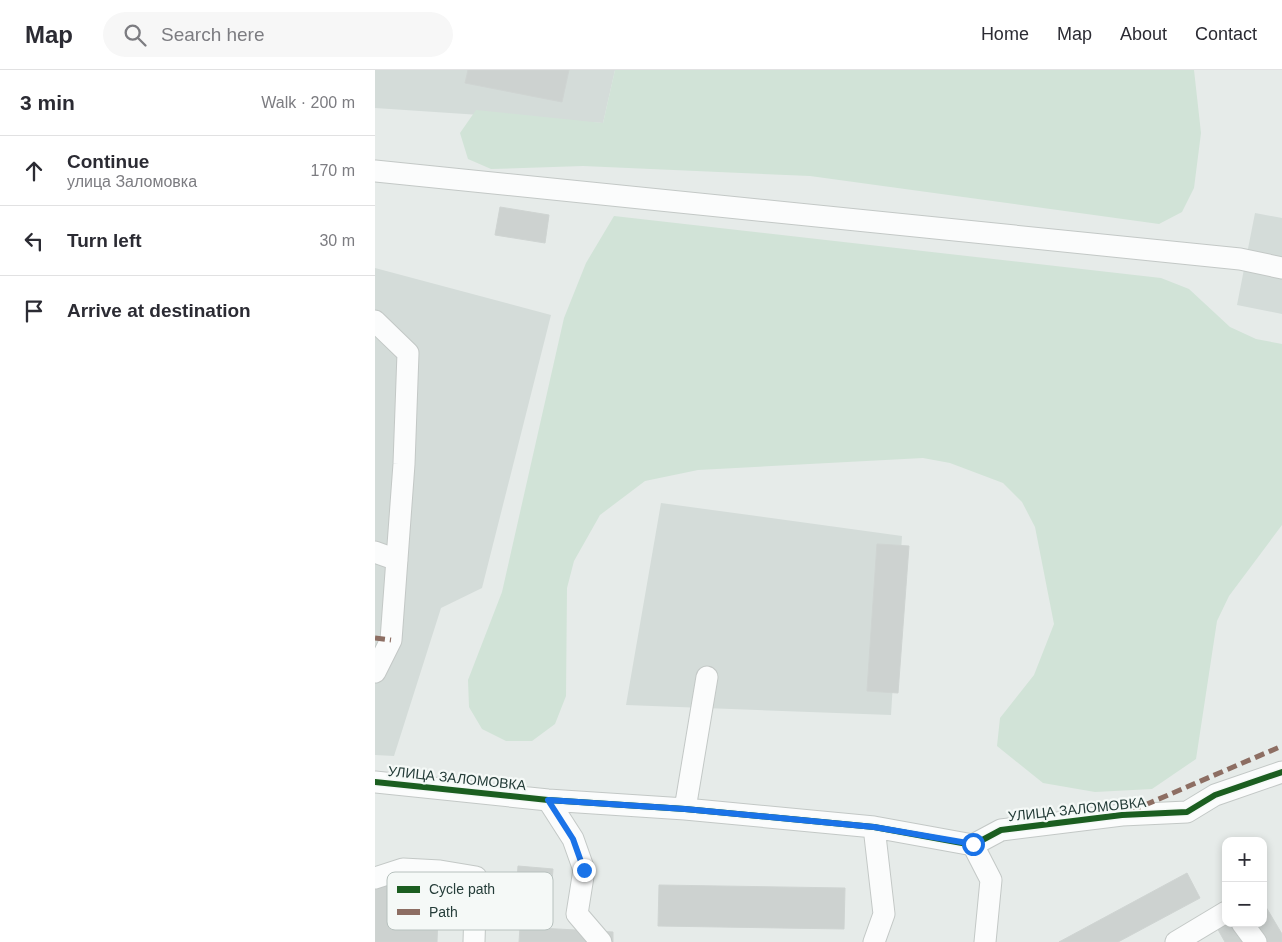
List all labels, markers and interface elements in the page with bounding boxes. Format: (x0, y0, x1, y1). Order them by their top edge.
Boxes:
search box (103, 12, 453, 57)
text: Map (25, 21, 73, 48)
icon: search (121, 21, 149, 49)
text: Search here (161, 24, 265, 45)
text: Home (981, 24, 1029, 44)
text: Map (1057, 24, 1092, 44)
text: About (1120, 24, 1167, 44)
text: Contact (1195, 24, 1257, 44)
text: 3 min (20, 91, 75, 114)
text: Walk · 200 m (261, 94, 355, 111)
text: Continue (67, 151, 149, 172)
icon: ahead (20, 157, 48, 185)
text: 170 m (311, 162, 355, 179)
text: улица Заломовка (67, 173, 197, 190)
icon: left (20, 227, 48, 255)
text: Turn left (67, 230, 142, 251)
text: 30 m (319, 232, 355, 249)
icon: arrive (20, 297, 48, 325)
text: Arrive at destination (67, 300, 251, 321)
street label: УЛИЦА ЗАЛОМОВКА (387, 763, 528, 793)
street label: УЛИЦА ЗАЛОМОВКА (1007, 794, 1148, 824)
route start (962, 833, 985, 856)
map controls (1222, 837, 1267, 927)
button: + (1222, 837, 1267, 882)
route end (573, 859, 596, 882)
legend (387, 872, 553, 930)
text: Cycle path (429, 881, 495, 897)
button: − (1222, 882, 1267, 927)
text: Path (429, 904, 458, 920)

